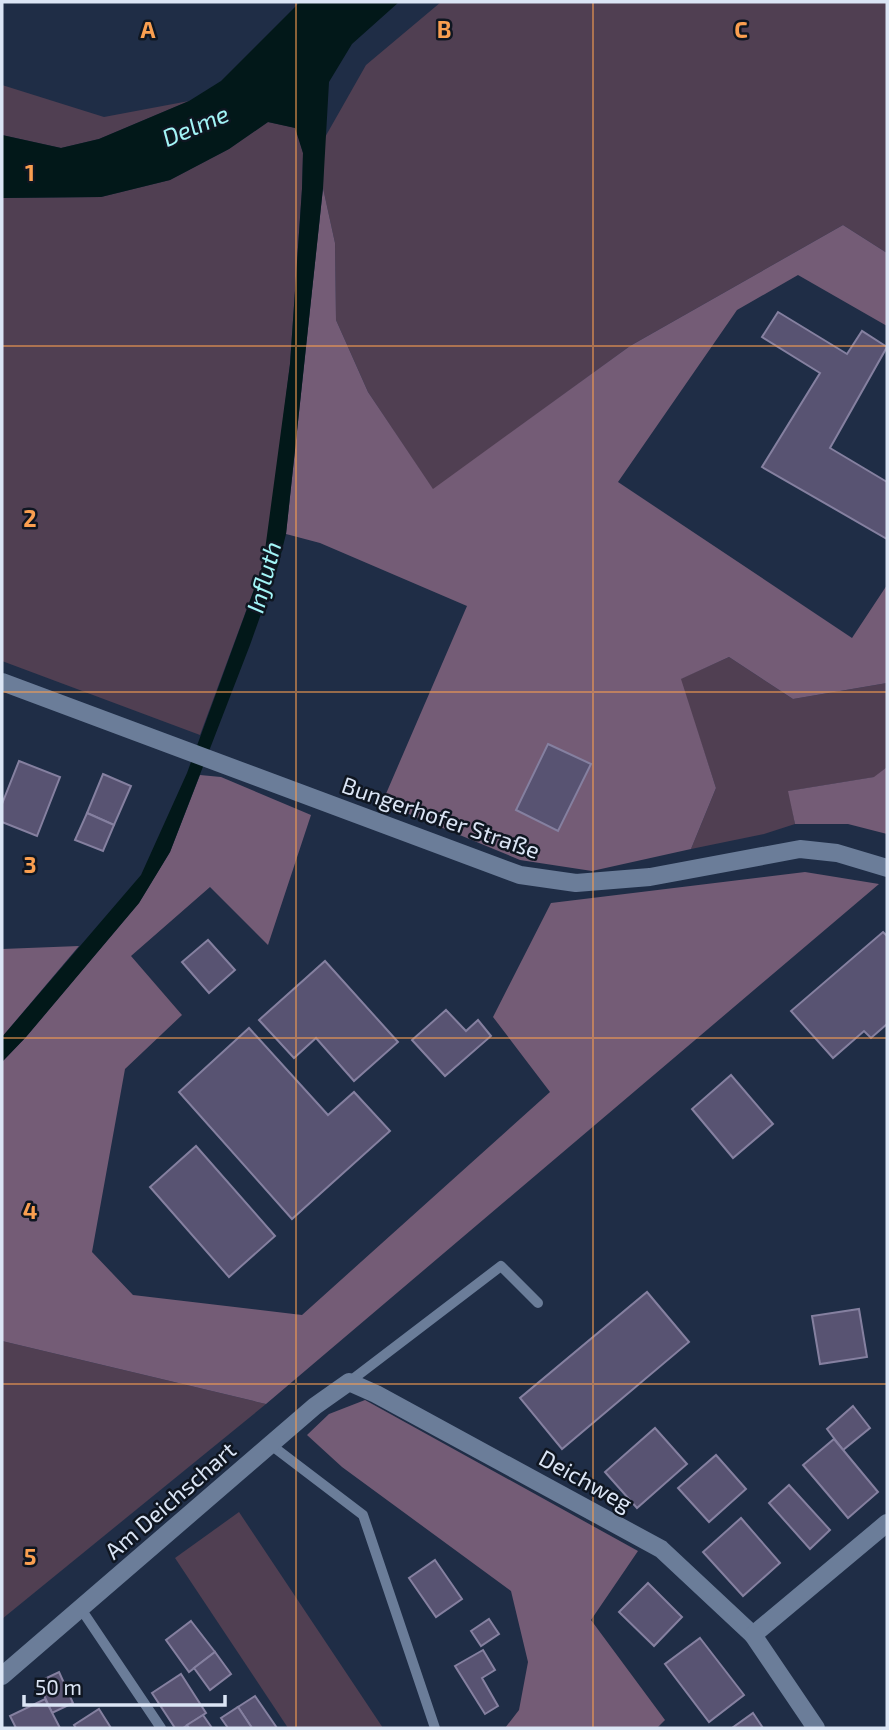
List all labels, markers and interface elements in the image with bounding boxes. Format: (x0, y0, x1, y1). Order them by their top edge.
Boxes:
text: A (140, 15, 156, 43)
text: B (437, 15, 451, 43)
text: C (734, 15, 748, 43)
water label: Delme (157, 98, 233, 152)
text: 1 (25, 158, 35, 186)
text: 2 (23, 504, 37, 532)
water label: Influth (240, 538, 286, 616)
street label: Bungerhofer Straße (338, 770, 544, 864)
text: 3 (23, 850, 37, 878)
text: 4 (23, 1196, 37, 1224)
street label: Am Deichschart (99, 1435, 241, 1565)
street label: Deichweg (535, 1443, 638, 1517)
text: 5 (24, 1542, 36, 1570)
scale bar (24, 1664, 226, 1708)
text: 50 m (35, 1674, 82, 1699)

